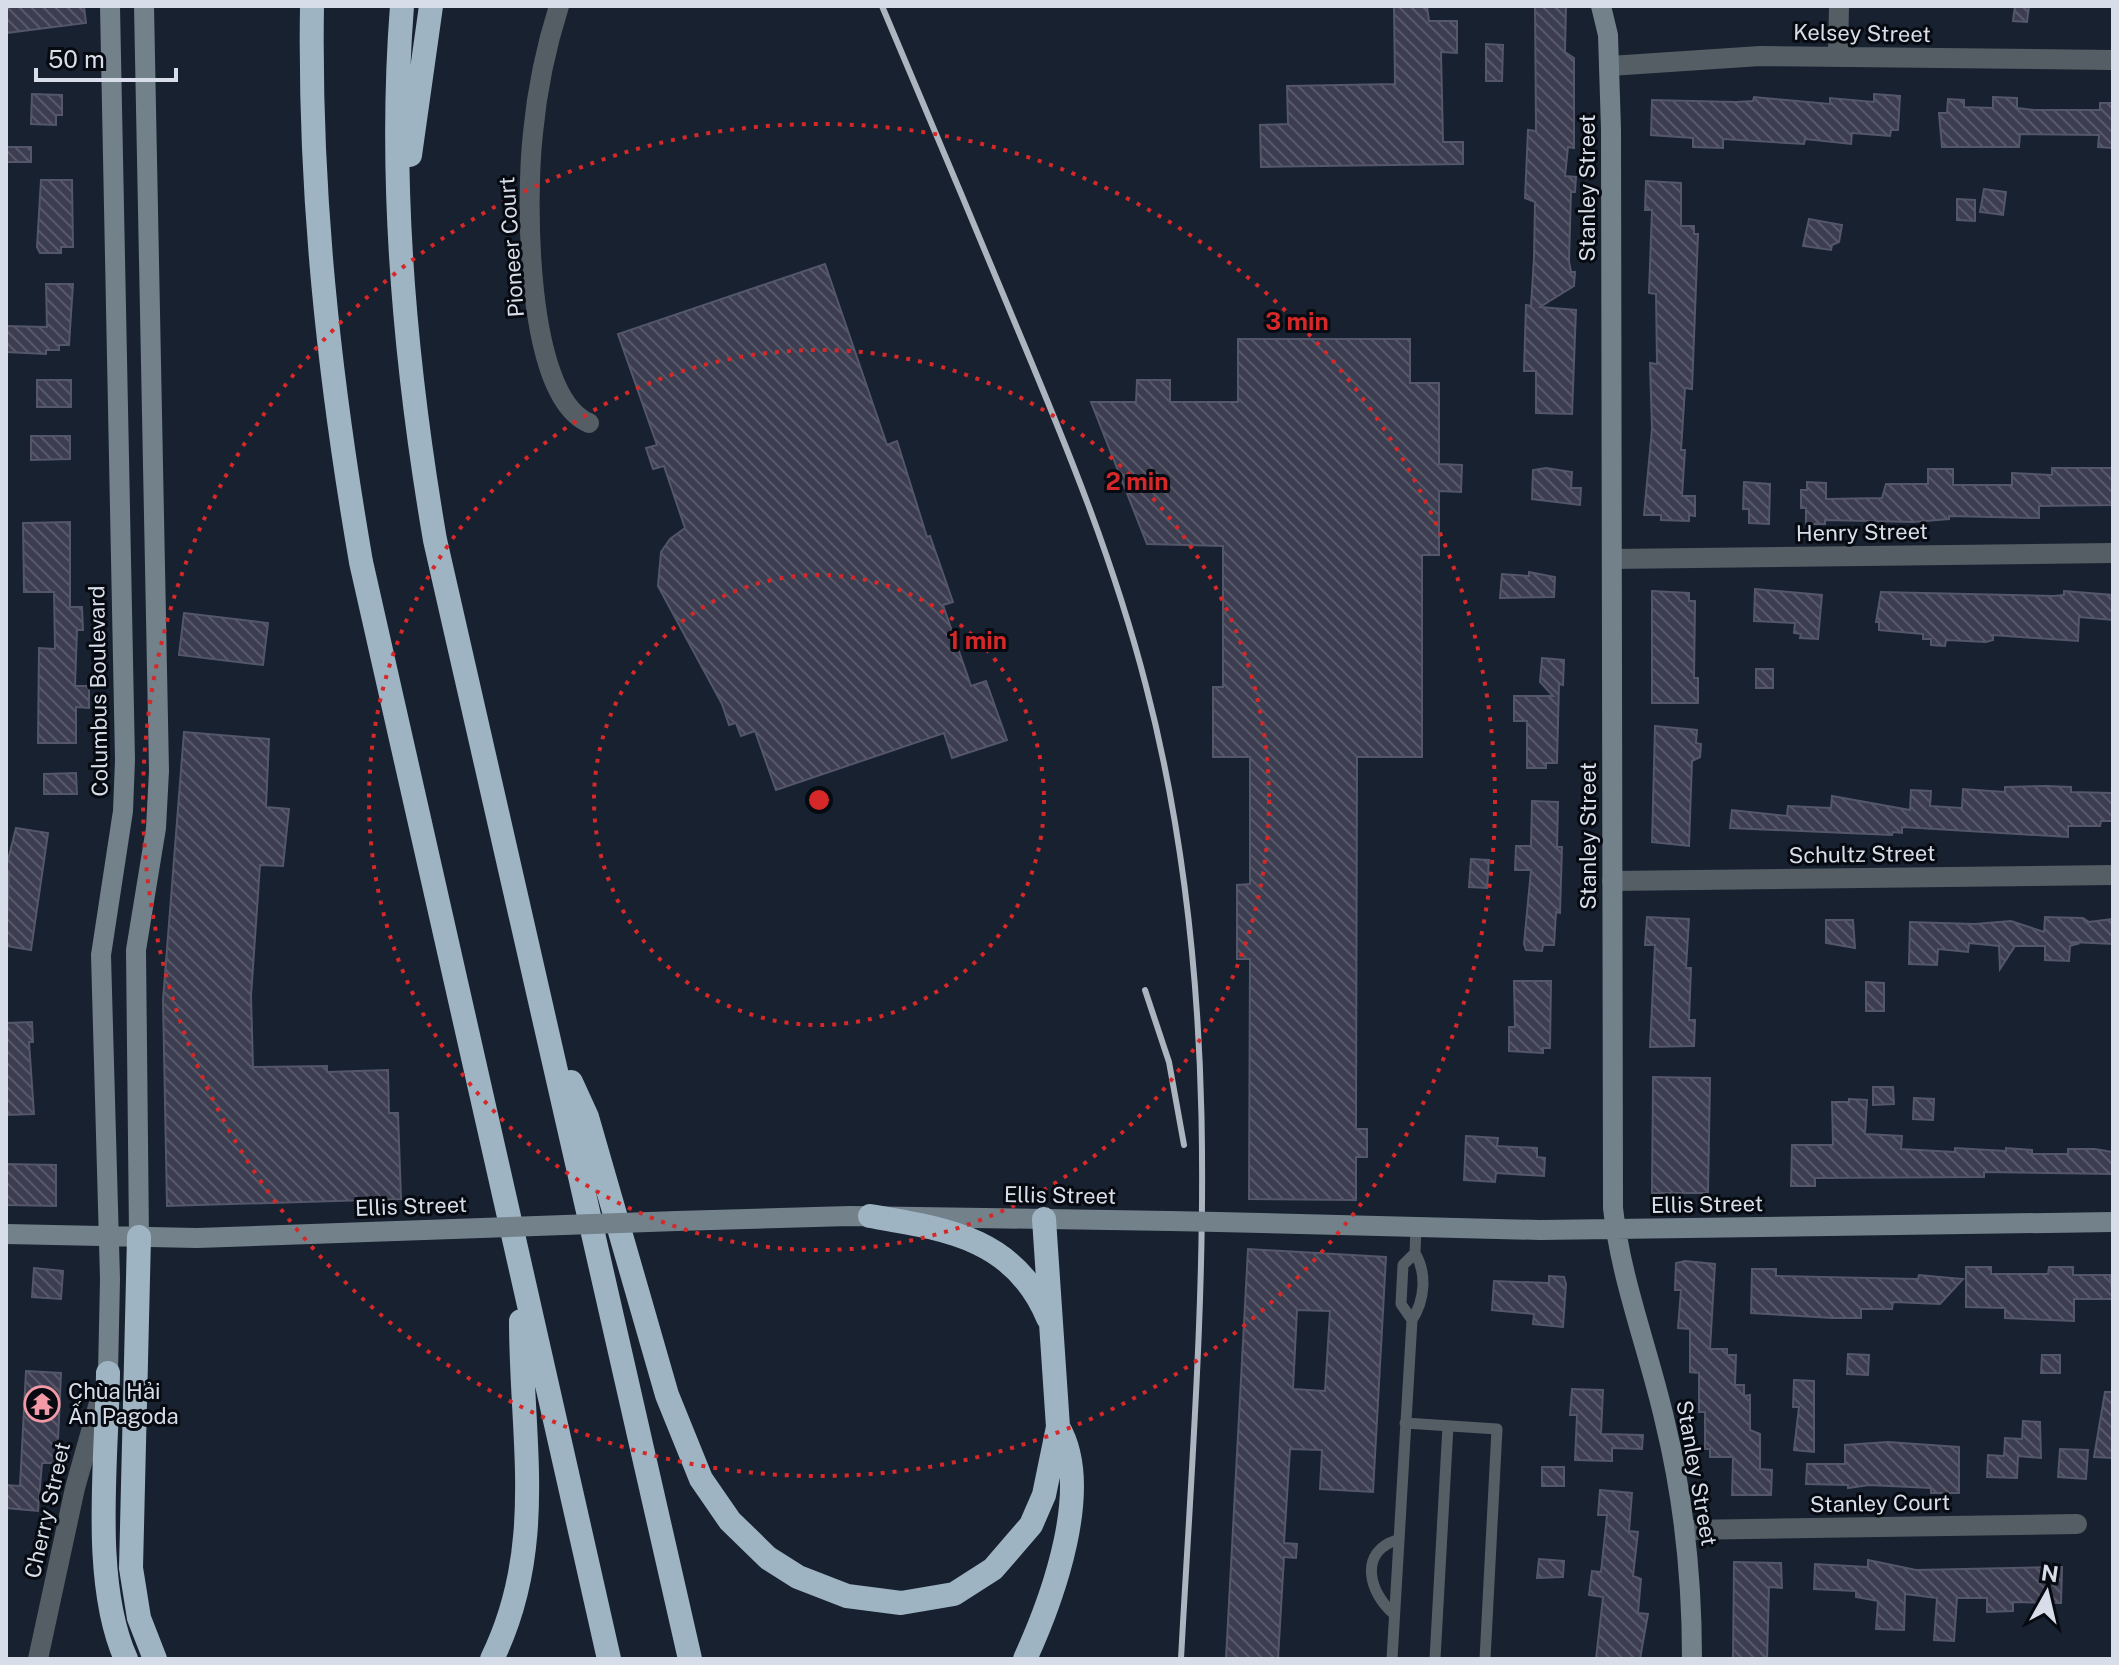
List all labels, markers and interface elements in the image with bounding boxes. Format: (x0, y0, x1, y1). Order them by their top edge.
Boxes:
street label: Kelsey Street (1793, 19, 1931, 47)
scale bar (36, 32, 176, 82)
text: 50 m (48, 45, 105, 73)
street label: Stanley Street (1574, 114, 1600, 262)
street label: Pioneer Court (493, 176, 529, 318)
text: 3 min (1265, 307, 1329, 335)
text: 2 min (1106, 467, 1168, 495)
street label: Henry Street (1796, 518, 1928, 546)
street label: Columbus Boulevard (83, 585, 113, 797)
text: 1 min (949, 626, 1007, 654)
street label: Stanley Street (1575, 762, 1601, 910)
centre of rings (805, 786, 833, 814)
street label: Schultz Street (1788, 840, 1936, 868)
street label: Ellis Street (1004, 1181, 1116, 1209)
street label: Ellis Street (1651, 1190, 1763, 1218)
street label: Ellis Street (354, 1191, 468, 1221)
place label: Chùa Hải Ấn Pagoda (68, 1378, 179, 1429)
temple icon: Chùa Hải Ấn Pagoda (23, 1385, 61, 1423)
street label: Stanley Street (1671, 1398, 1723, 1548)
street label: Cherry Street (19, 1439, 75, 1581)
street label: Stanley Court (1810, 1489, 1950, 1517)
north arrow (2007, 1553, 2087, 1633)
text: N (2039, 1559, 2060, 1587)

